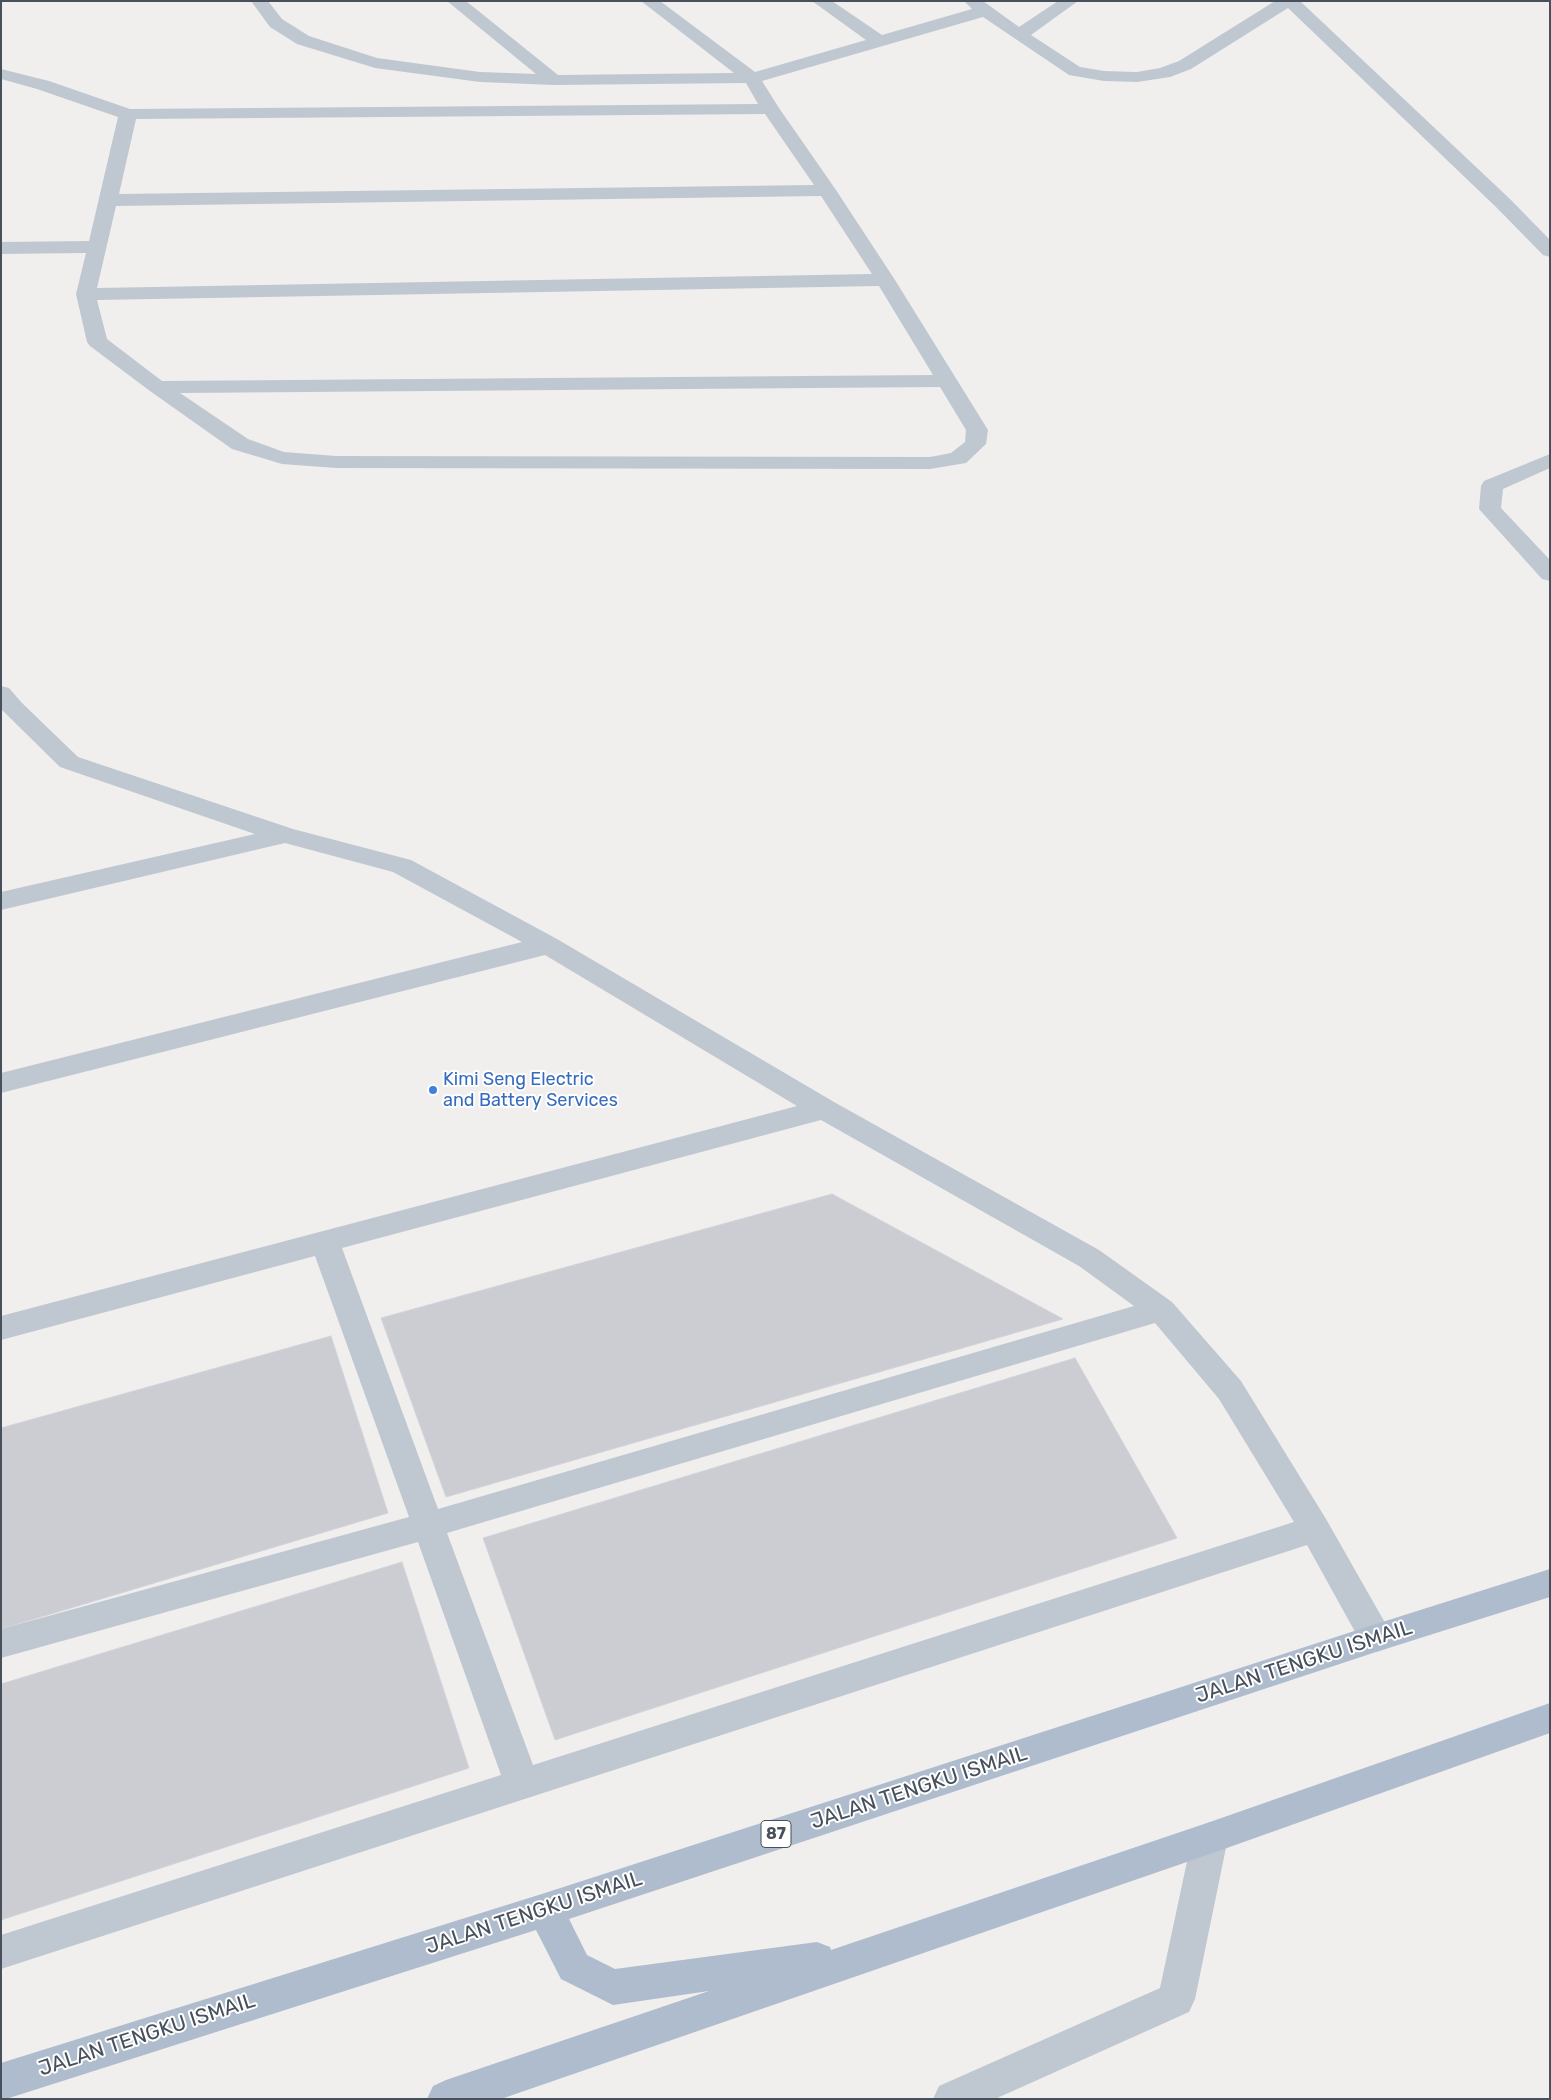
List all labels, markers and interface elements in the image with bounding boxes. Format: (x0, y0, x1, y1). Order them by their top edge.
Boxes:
place label: Kimi Seng Electric and Battery Services (443, 1069, 618, 1112)
marker: Kimi Seng Electric and Battery Services (427, 1084, 439, 1096)
street label: JALAN TENGKU ISMAIL (1193, 1615, 1415, 1709)
street label: JALAN TENGKU ISMAIL (808, 1741, 1030, 1835)
road number: 87 (761, 1820, 791, 1848)
street label: JALAN TENGKU ISMAIL (423, 1866, 645, 1960)
street label: JALAN TENGKU ISMAIL (36, 1988, 258, 2082)

